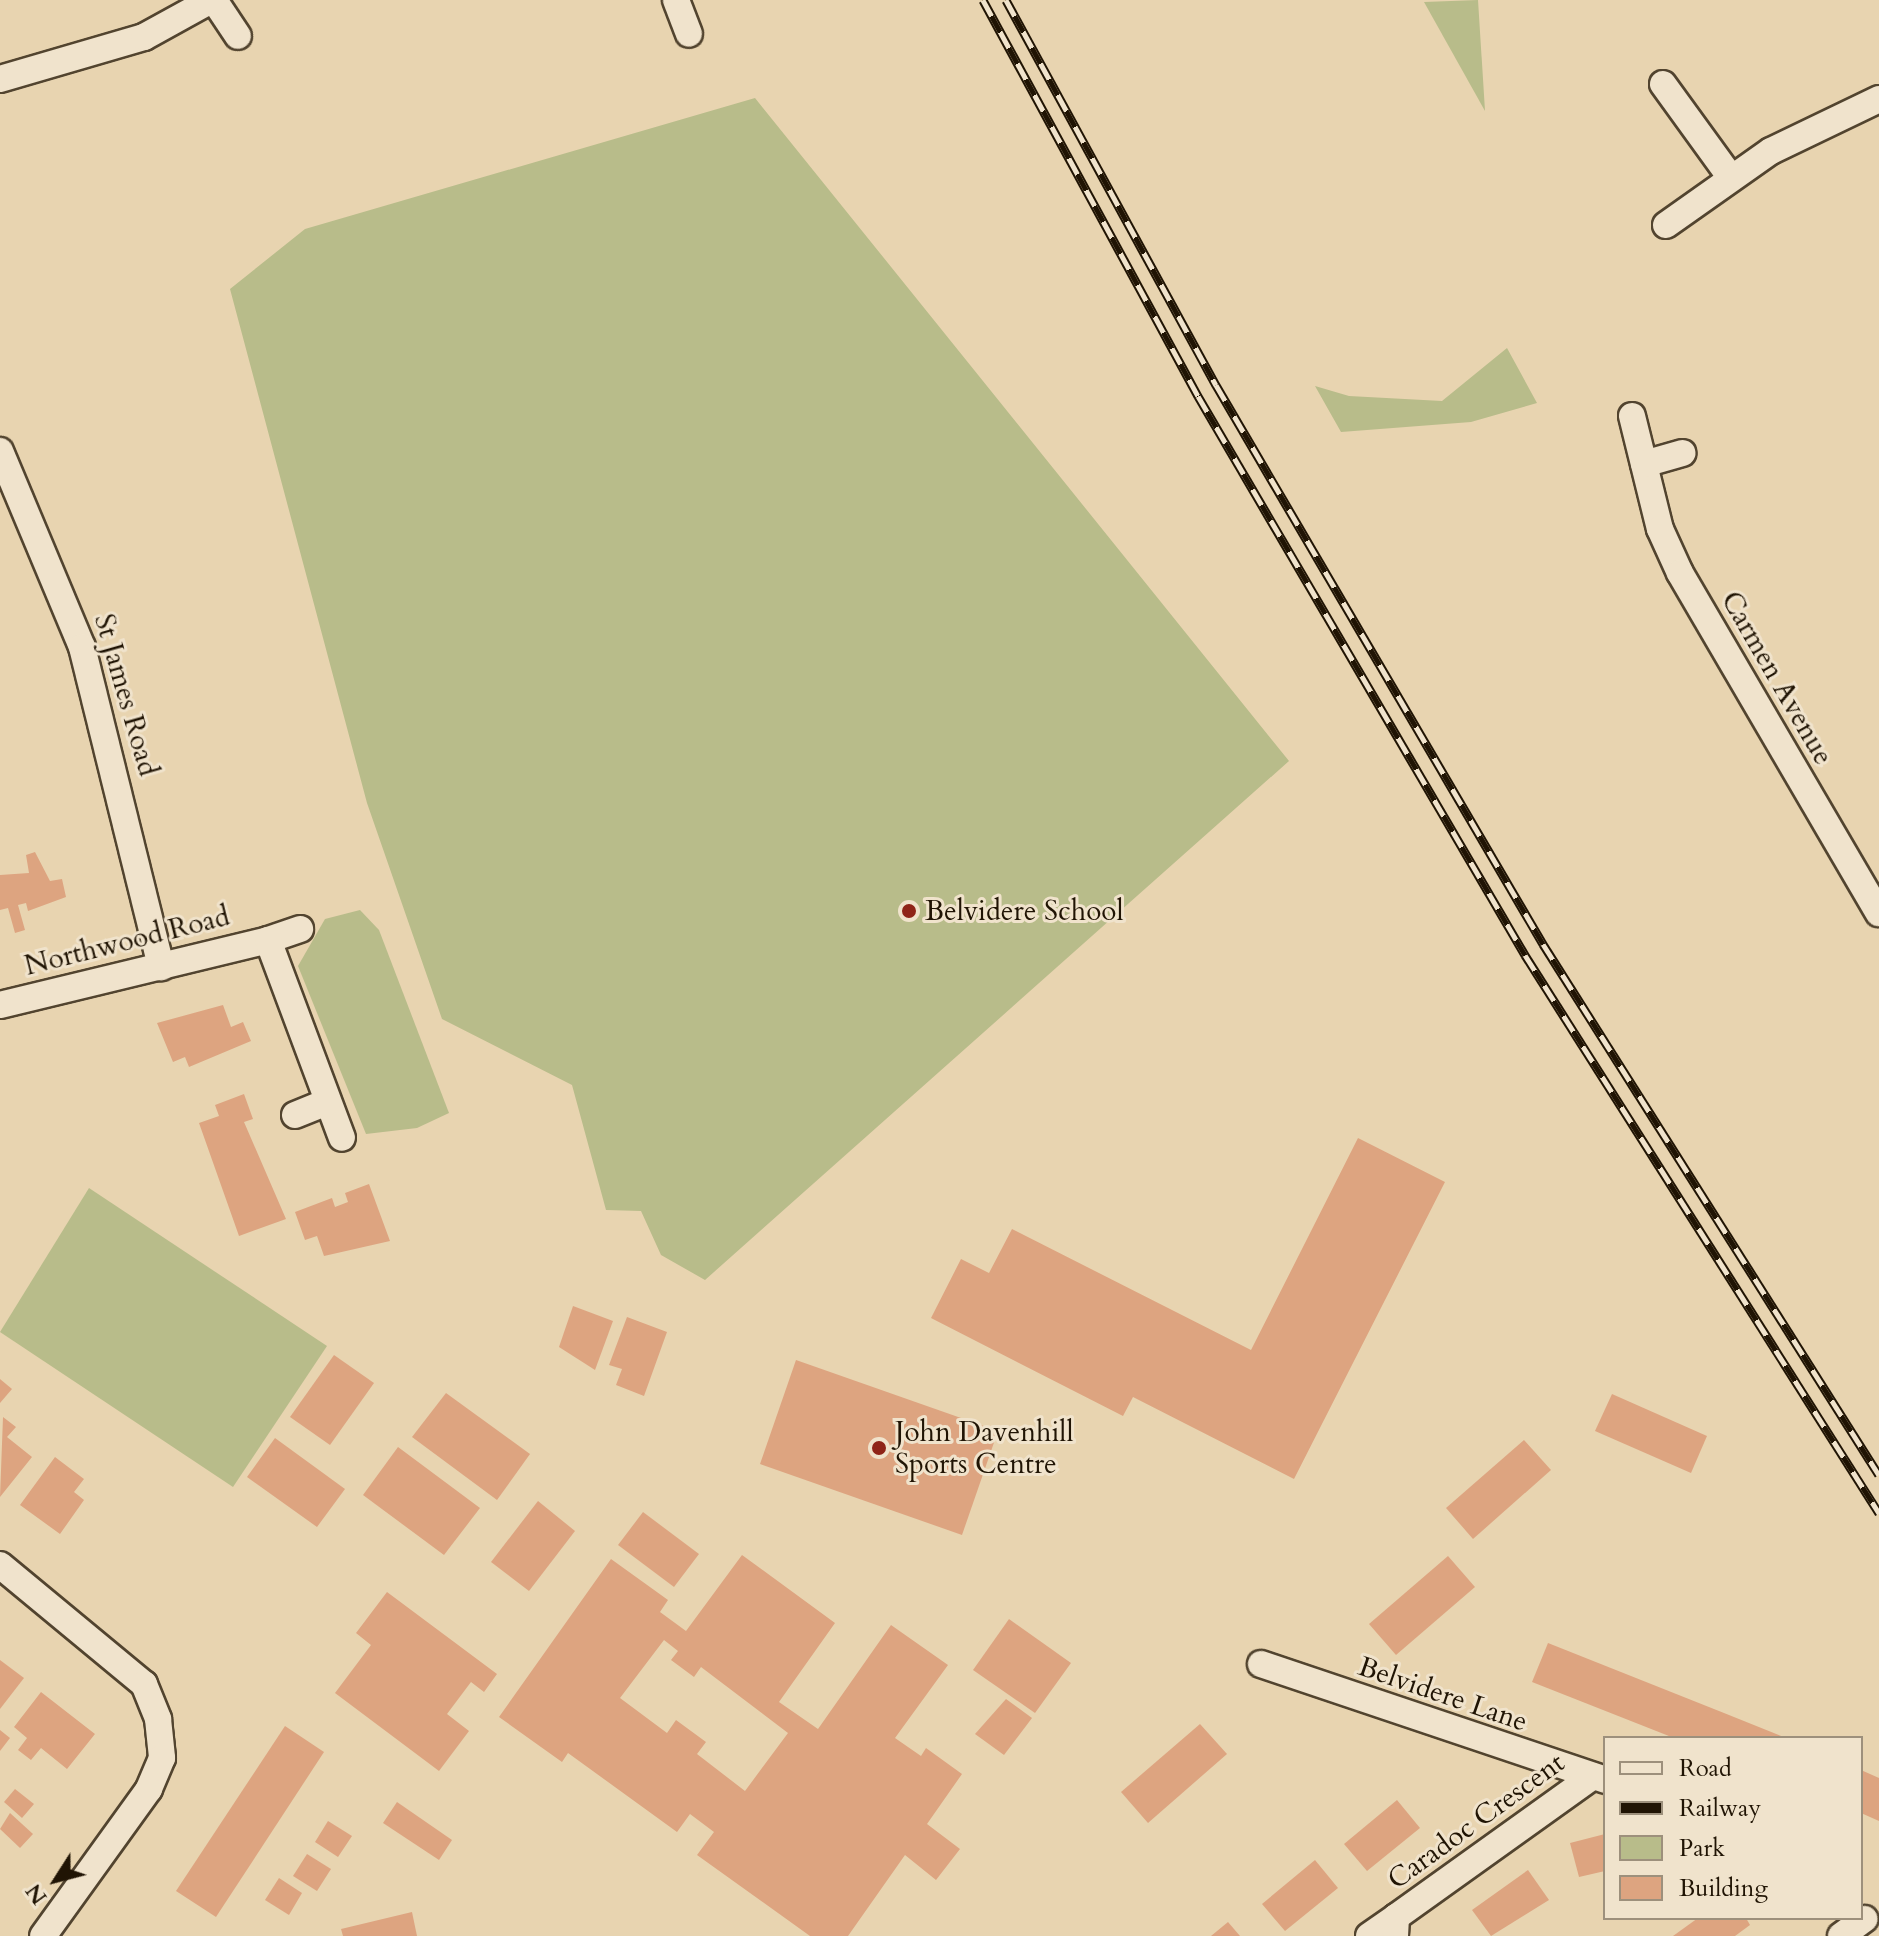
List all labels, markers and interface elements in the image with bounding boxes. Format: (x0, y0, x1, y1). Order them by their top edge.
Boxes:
street label: Carmen Avenue (1714, 585, 1840, 771)
street label: St James Road (87, 610, 165, 780)
place label: Belvidere School (925, 894, 1124, 928)
street label: Northwood Road (21, 899, 233, 983)
marker: Belvidere School (900, 902, 918, 920)
place label: John Davenhill Sports Centre (895, 1415, 1074, 1481)
marker: John Davenhill Sports Centre (870, 1439, 888, 1457)
street label: Belvidere Lane (1354, 1649, 1532, 1739)
legend (1603, 1736, 1863, 1920)
street label: Caradoc Crescent (1381, 1746, 1571, 1896)
text: Road (1679, 1752, 1732, 1785)
text: Railway (1679, 1792, 1761, 1825)
text: Park (1679, 1832, 1725, 1865)
north arrow (16, 1840, 96, 1920)
text: Building (1679, 1872, 1768, 1905)
text: N (19, 1878, 54, 1911)

